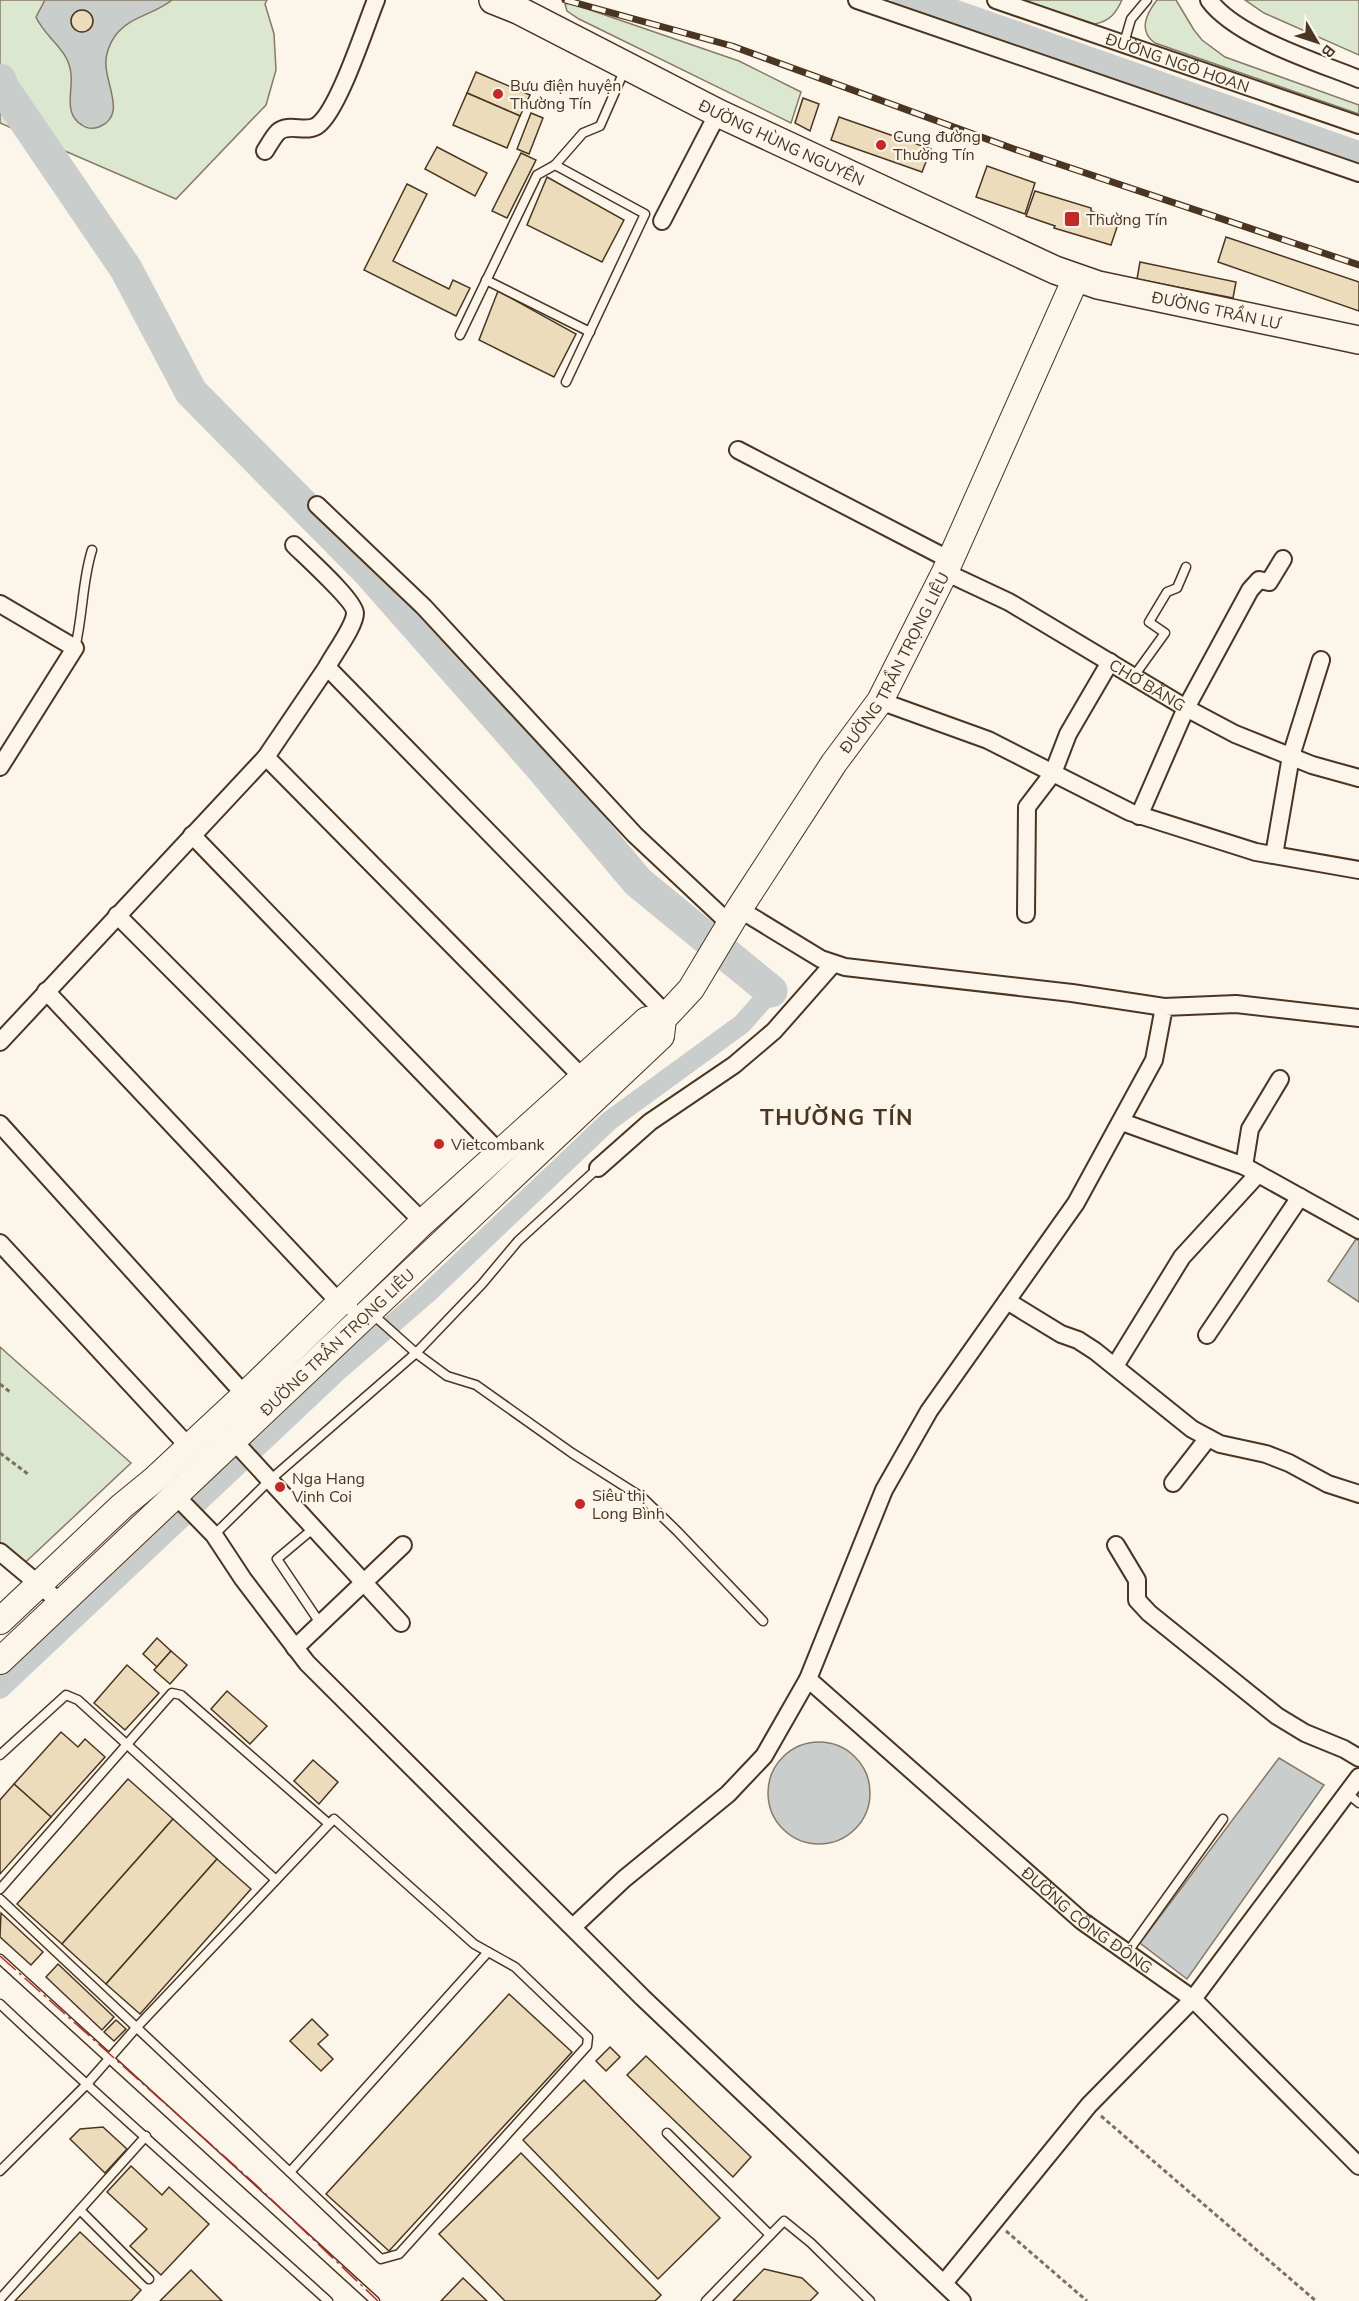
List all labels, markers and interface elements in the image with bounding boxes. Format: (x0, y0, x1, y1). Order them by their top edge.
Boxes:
north arrow (1287, 12, 1347, 72)
street label: ĐƯỜNG NGÔ HOAN (1101, 28, 1252, 98)
text: B (1316, 40, 1340, 62)
place label: Bưu điện huyện Thường Tín (510, 75, 621, 115)
marker: Bưu điện huyện Thường Tín (491, 87, 505, 101)
street label: ĐƯỜNG HÙNG NGUYÊN (694, 94, 868, 192)
place label: Cung đường Thường Tín (893, 126, 981, 166)
marker: Cung đường Thường Tín (874, 138, 888, 152)
place label: Thường Tín (1086, 209, 1168, 231)
marker: Thường Tín (1063, 210, 1081, 228)
street label: ĐƯỜNG TRẦN LƯ (1149, 286, 1284, 335)
street label: ĐƯỜNG TRẦN TRỌNG LIÊU (834, 569, 955, 759)
street label: CHỢ BẰNG (1105, 654, 1189, 717)
district label: THƯỜNG TÍN (760, 1103, 914, 1133)
place label: Vietcombank (450, 1134, 545, 1156)
marker: Vietcombank (432, 1137, 446, 1151)
street label: ĐƯỜNG TRẦN TRỌNG LIÊU (255, 1264, 420, 1422)
place label: Nga Hang Vinh Coi (291, 1468, 365, 1508)
marker: Nga Hang Vinh Coi (273, 1480, 287, 1494)
place label: Siêu thị Long Bình (592, 1485, 665, 1525)
marker: Siêu thị Long Bình (573, 1497, 587, 1511)
street label: ĐƯỜNG CỔNG ĐÔNG (1015, 1862, 1157, 1979)

